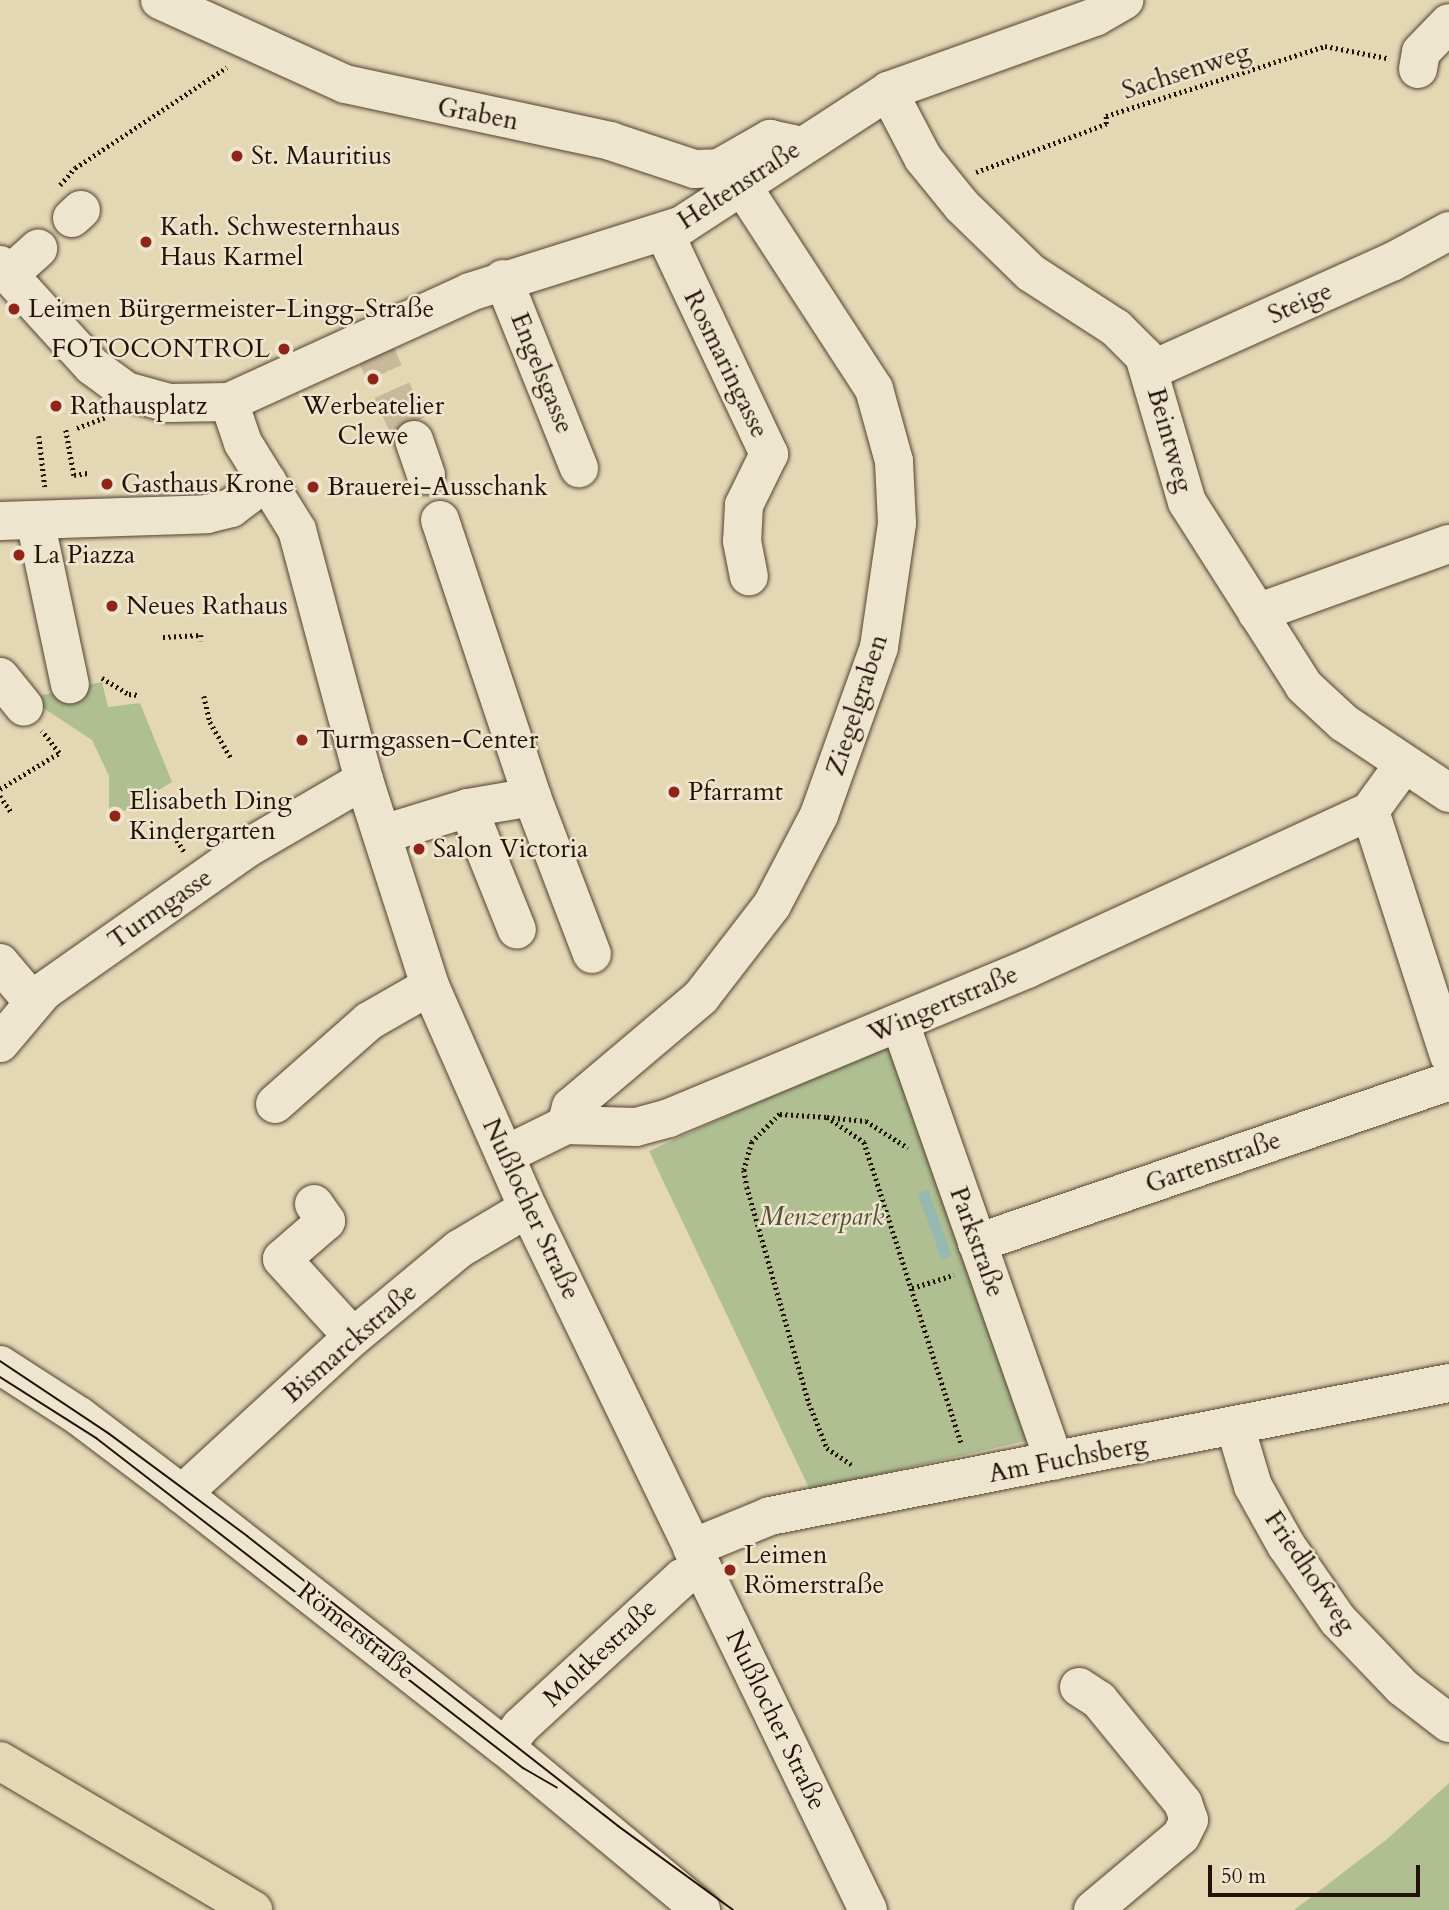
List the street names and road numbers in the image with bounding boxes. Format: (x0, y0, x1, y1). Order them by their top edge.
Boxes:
street label: Sachsenweg (1118, 36, 1254, 106)
street label: Graben (435, 91, 521, 137)
street label: Heltenstraße (672, 134, 806, 236)
street label: Steige (1263, 275, 1337, 331)
street label: Rosmaringasse (677, 285, 775, 443)
street label: Engelsgasse (504, 308, 580, 438)
street label: Beintweg (1140, 384, 1200, 496)
street label: Ziegelgraben (820, 631, 894, 779)
street label: Turmgasse (102, 862, 218, 956)
street label: Wingertstraße (863, 958, 1023, 1050)
street label: Nußlocher Straße (475, 1113, 587, 1305)
street label: Gartenstraße (1141, 1124, 1285, 1200)
street label: Parkstraße (943, 1183, 1011, 1301)
street label: Bismarckstraße (277, 1276, 423, 1410)
street label: Am Fuchsberg (986, 1428, 1150, 1490)
street label: Friedhofweg (1258, 1505, 1362, 1639)
street label: Römerstraße (291, 1576, 421, 1686)
street label: Moltkestraße (537, 1592, 663, 1714)
street label: Nußlocher Straße (719, 1625, 833, 1815)

